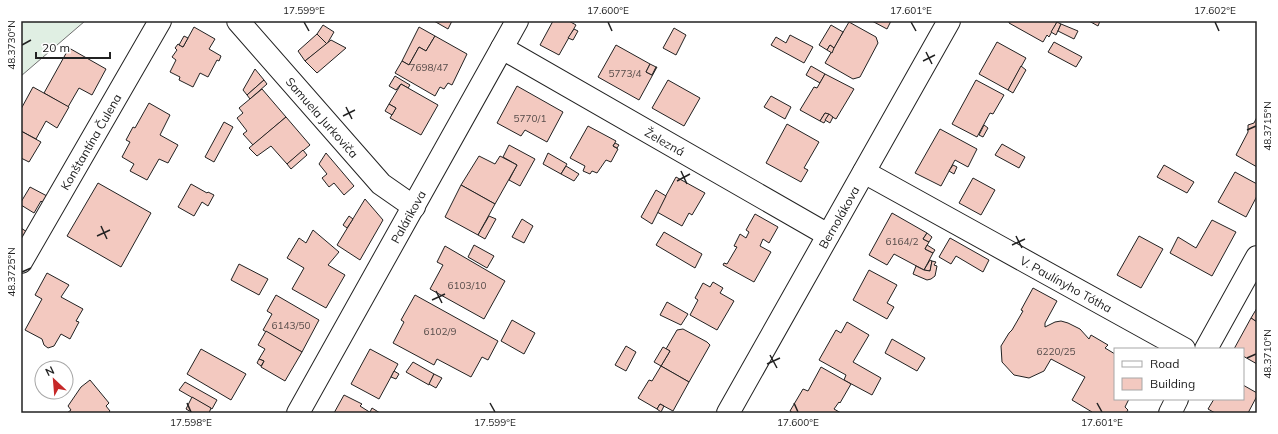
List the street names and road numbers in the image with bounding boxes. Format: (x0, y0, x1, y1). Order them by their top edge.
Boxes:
street label: Samuela Jurkoviča (283, 74, 362, 161)
street label: Konštantína Čulena (57, 91, 124, 192)
street label: Železná (643, 124, 688, 159)
street label: Bernolákova (815, 183, 862, 251)
street label: Palárikova (387, 187, 428, 246)
street label: V. Paulínyho Tótha (1017, 252, 1115, 315)

